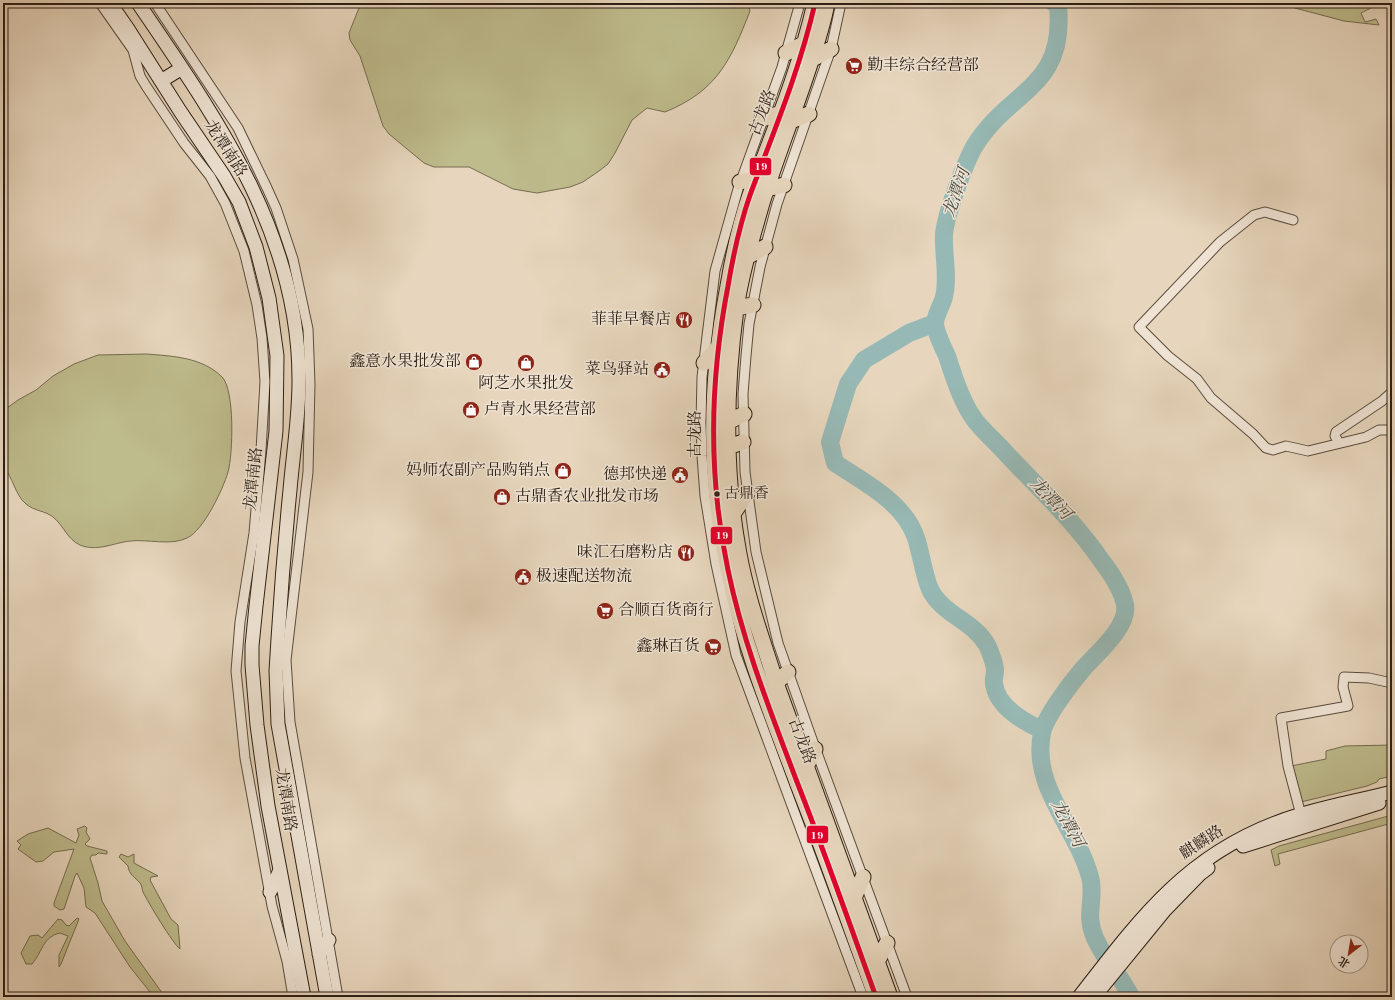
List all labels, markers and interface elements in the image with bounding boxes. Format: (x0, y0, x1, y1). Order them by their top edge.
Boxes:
supermarket icon: 勤丰综合经营部 (844, 56, 864, 76)
place label: 勤丰综合经营部 (867, 56, 979, 74)
street label: 古龙路 (745, 87, 779, 138)
street label: 龙潭南路 (201, 117, 251, 180)
line badge: 19 (749, 157, 772, 176)
text: 19 (755, 162, 767, 173)
water label: 龙潭河 (939, 163, 974, 220)
place label: 菲菲早餐店 (591, 310, 671, 328)
restaurant icon: 菲菲早餐店 (674, 310, 694, 330)
place label: 鑫意水果批发部 (349, 352, 461, 370)
shop icon: 鑫意水果批发部 (464, 352, 484, 372)
shop icon: 阿芝水果批发 (516, 353, 536, 373)
place label: 菜鸟驿站 (585, 360, 649, 378)
public building icon: 菜鸟驿站 (652, 360, 672, 380)
place label: 阿芝水果批发 (478, 374, 574, 392)
shop icon: 卢青水果经营部 (461, 400, 481, 420)
place label: 卢青水果经营部 (484, 400, 596, 418)
street label: 古龙路 (686, 410, 704, 458)
street label: 龙潭南路 (241, 446, 265, 512)
place label: 妈师农副产品购销点 (406, 461, 550, 479)
shop icon: 妈师农副产品购销点 (553, 461, 573, 481)
place label: 德邦快递 (603, 465, 667, 483)
public building icon: 德邦快递 (670, 465, 690, 485)
water label: 龙潭河 (1026, 473, 1077, 525)
place label: 古鼎香 (724, 485, 769, 502)
shop icon: 古鼎香农业批发市场 (492, 487, 512, 507)
place label: 古鼎香农业批发市场 (515, 487, 659, 505)
marker: 古鼎香 (712, 489, 722, 499)
line badge: 19 (710, 526, 733, 545)
text: 19 (716, 531, 728, 542)
place label: 味汇石磨粉店 (577, 543, 673, 561)
restaurant icon: 味汇石磨粉店 (676, 543, 696, 563)
public building icon: 极速配送物流 (513, 567, 533, 587)
place label: 极速配送物流 (536, 567, 632, 585)
supermarket icon: 合顺百货商行 (595, 601, 615, 621)
place label: 合顺百货商行 (618, 601, 714, 619)
place label: 鑫琳百货 (636, 637, 700, 655)
supermarket icon: 鑫琳百货 (703, 637, 723, 657)
street label: 古龙路 (785, 715, 819, 766)
street label: 龙潭南路 (272, 767, 300, 833)
water label: 龙潭河 (1048, 797, 1090, 853)
street label: 麒麟路 (1176, 822, 1226, 863)
line badge: 19 (806, 825, 829, 844)
text: 19 (811, 831, 823, 842)
north arrow (1329, 934, 1369, 974)
text: 北 (1337, 954, 1352, 970)

